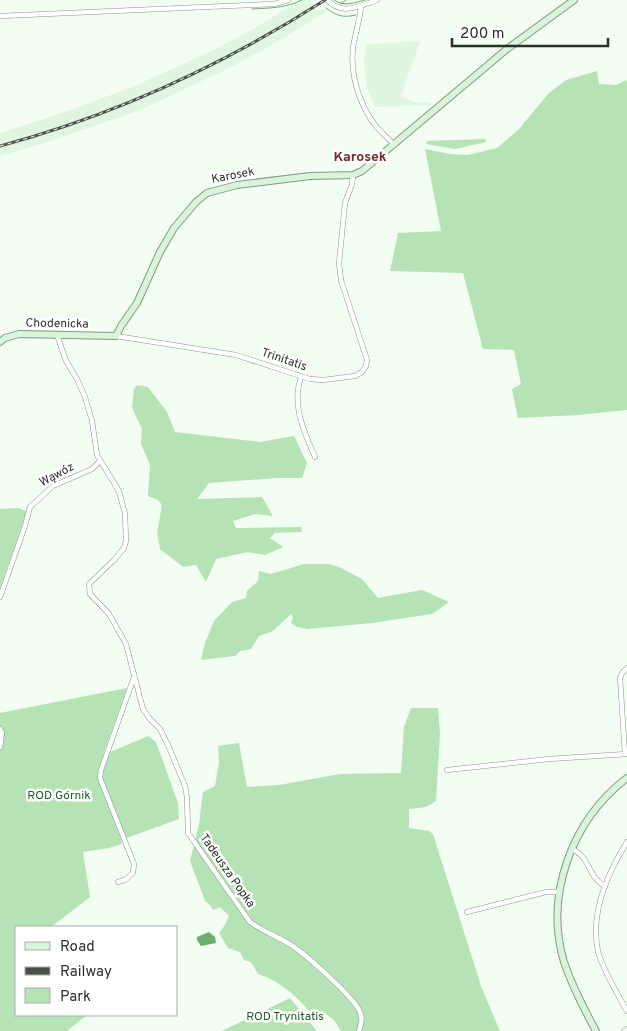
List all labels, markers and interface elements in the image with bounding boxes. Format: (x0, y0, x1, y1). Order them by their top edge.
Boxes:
scale bar (452, 15, 608, 47)
text: 200 m (460, 25, 505, 44)
district label: Karosek (333, 149, 387, 166)
street label: Karosek (210, 164, 256, 188)
street label: Chodenicka (25, 315, 89, 333)
street label: Trinitatis (259, 345, 309, 375)
street label: Wąwóz (37, 459, 77, 491)
park label: ROD Górnik (27, 788, 91, 804)
street label: Tadeusza Popka (196, 831, 258, 911)
legend (15, 926, 178, 1016)
text: Road (60, 938, 95, 957)
text: Railway (60, 963, 112, 982)
text: Park (60, 988, 91, 1007)
park label: ROD Trynitatis (246, 1009, 324, 1025)

